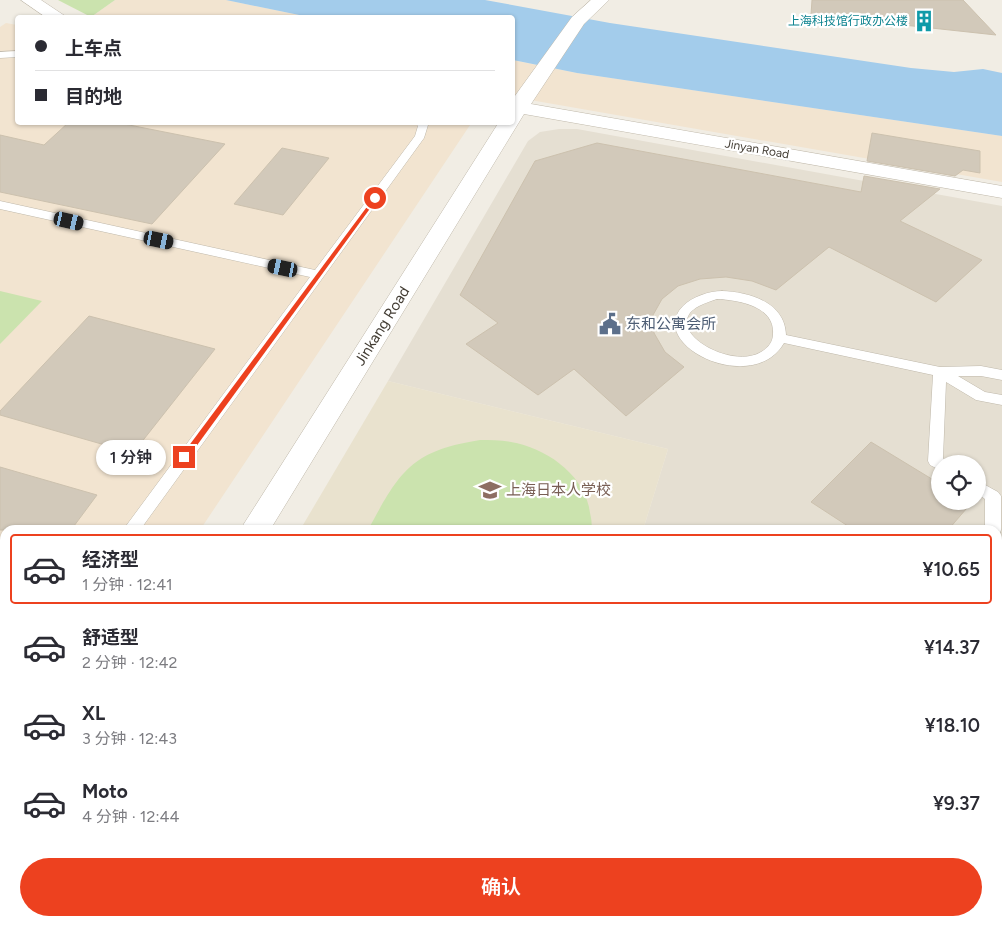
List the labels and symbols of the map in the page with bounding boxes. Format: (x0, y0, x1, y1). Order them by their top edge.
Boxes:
building icon: 上海科技馆行政办公楼 (911, 8, 937, 34)
place label: 上海科技馆行政办公楼 (788, 14, 908, 28)
street label: Jinyan Road (724, 136, 790, 162)
route start (364, 187, 386, 209)
car (52, 210, 85, 232)
car (142, 230, 175, 250)
car (266, 258, 299, 278)
street label: Jinkang Road (351, 283, 413, 369)
public building icon: 东和公寓会所 (597, 311, 623, 337)
place label: 东和公寓会所 (626, 315, 716, 333)
callout: 1 分钟 (96, 440, 166, 474)
route end (173, 446, 195, 468)
school or university icon: 上海日本人学校 (477, 477, 503, 503)
place label: 上海日本人学校 (506, 481, 611, 499)

